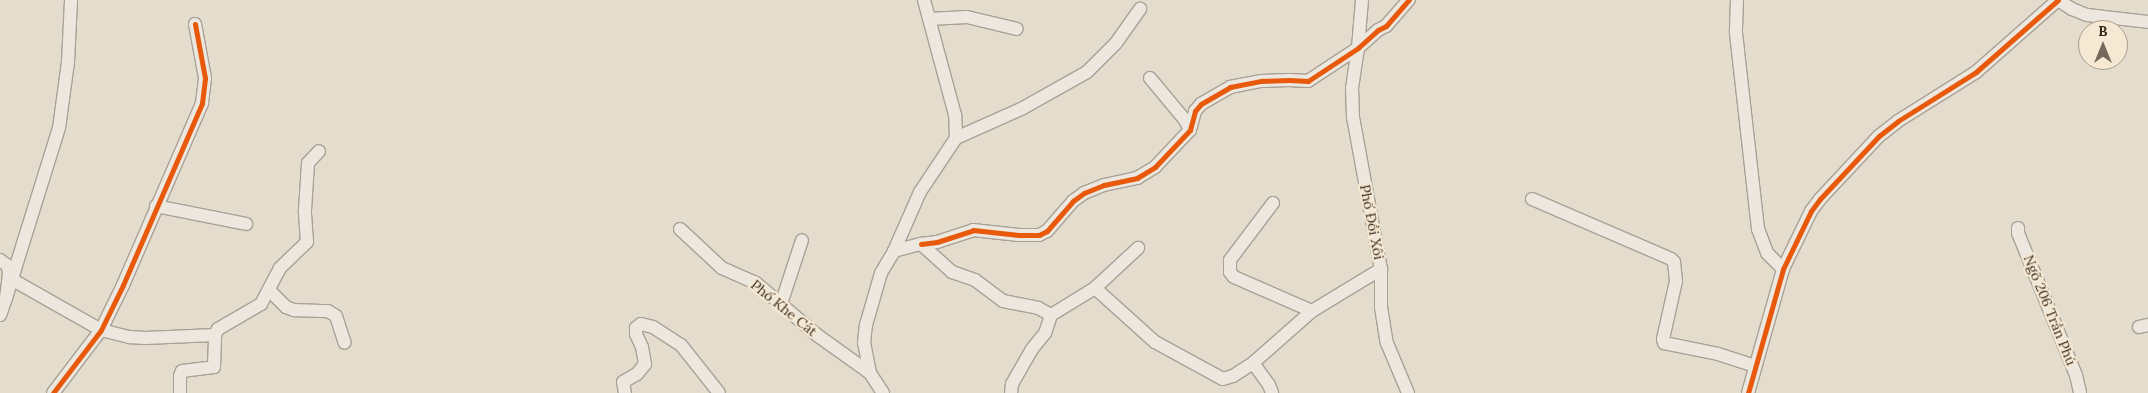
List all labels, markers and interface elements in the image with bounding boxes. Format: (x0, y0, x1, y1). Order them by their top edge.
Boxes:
north arrow (2078, 20, 2128, 70)
text: B (2098, 22, 2108, 40)
street label: Phố Đồi Xôi (1356, 183, 1388, 261)
street label: Ngõ 206 Trần Phú (2020, 252, 2080, 368)
street label: Phố Khe Cát (748, 276, 820, 340)

